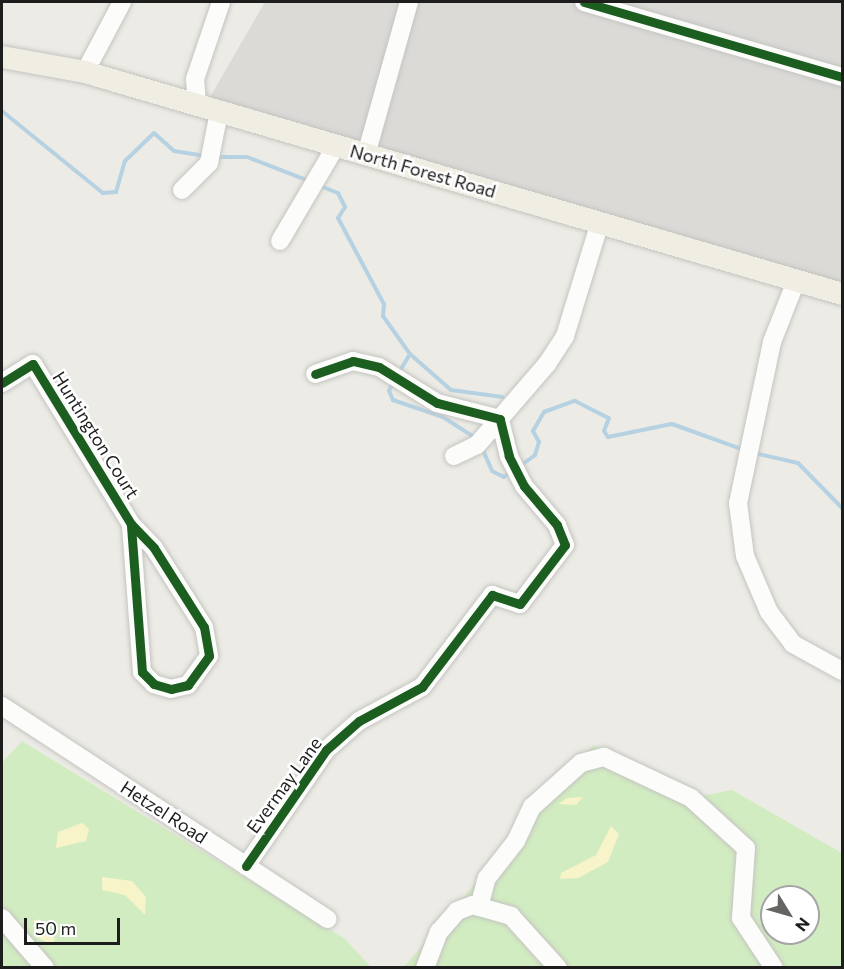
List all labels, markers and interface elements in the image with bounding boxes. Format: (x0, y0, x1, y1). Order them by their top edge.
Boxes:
street label: North Forest Road (348, 140, 498, 202)
street label: Huntington Court (48, 368, 144, 502)
street label: Evermay Lane (242, 733, 326, 837)
street label: Hetzel Road (117, 776, 211, 848)
north arrow (760, 885, 820, 945)
scale bar (27, 906, 123, 944)
text: N (792, 914, 814, 935)
text: 50 m (35, 917, 76, 939)

